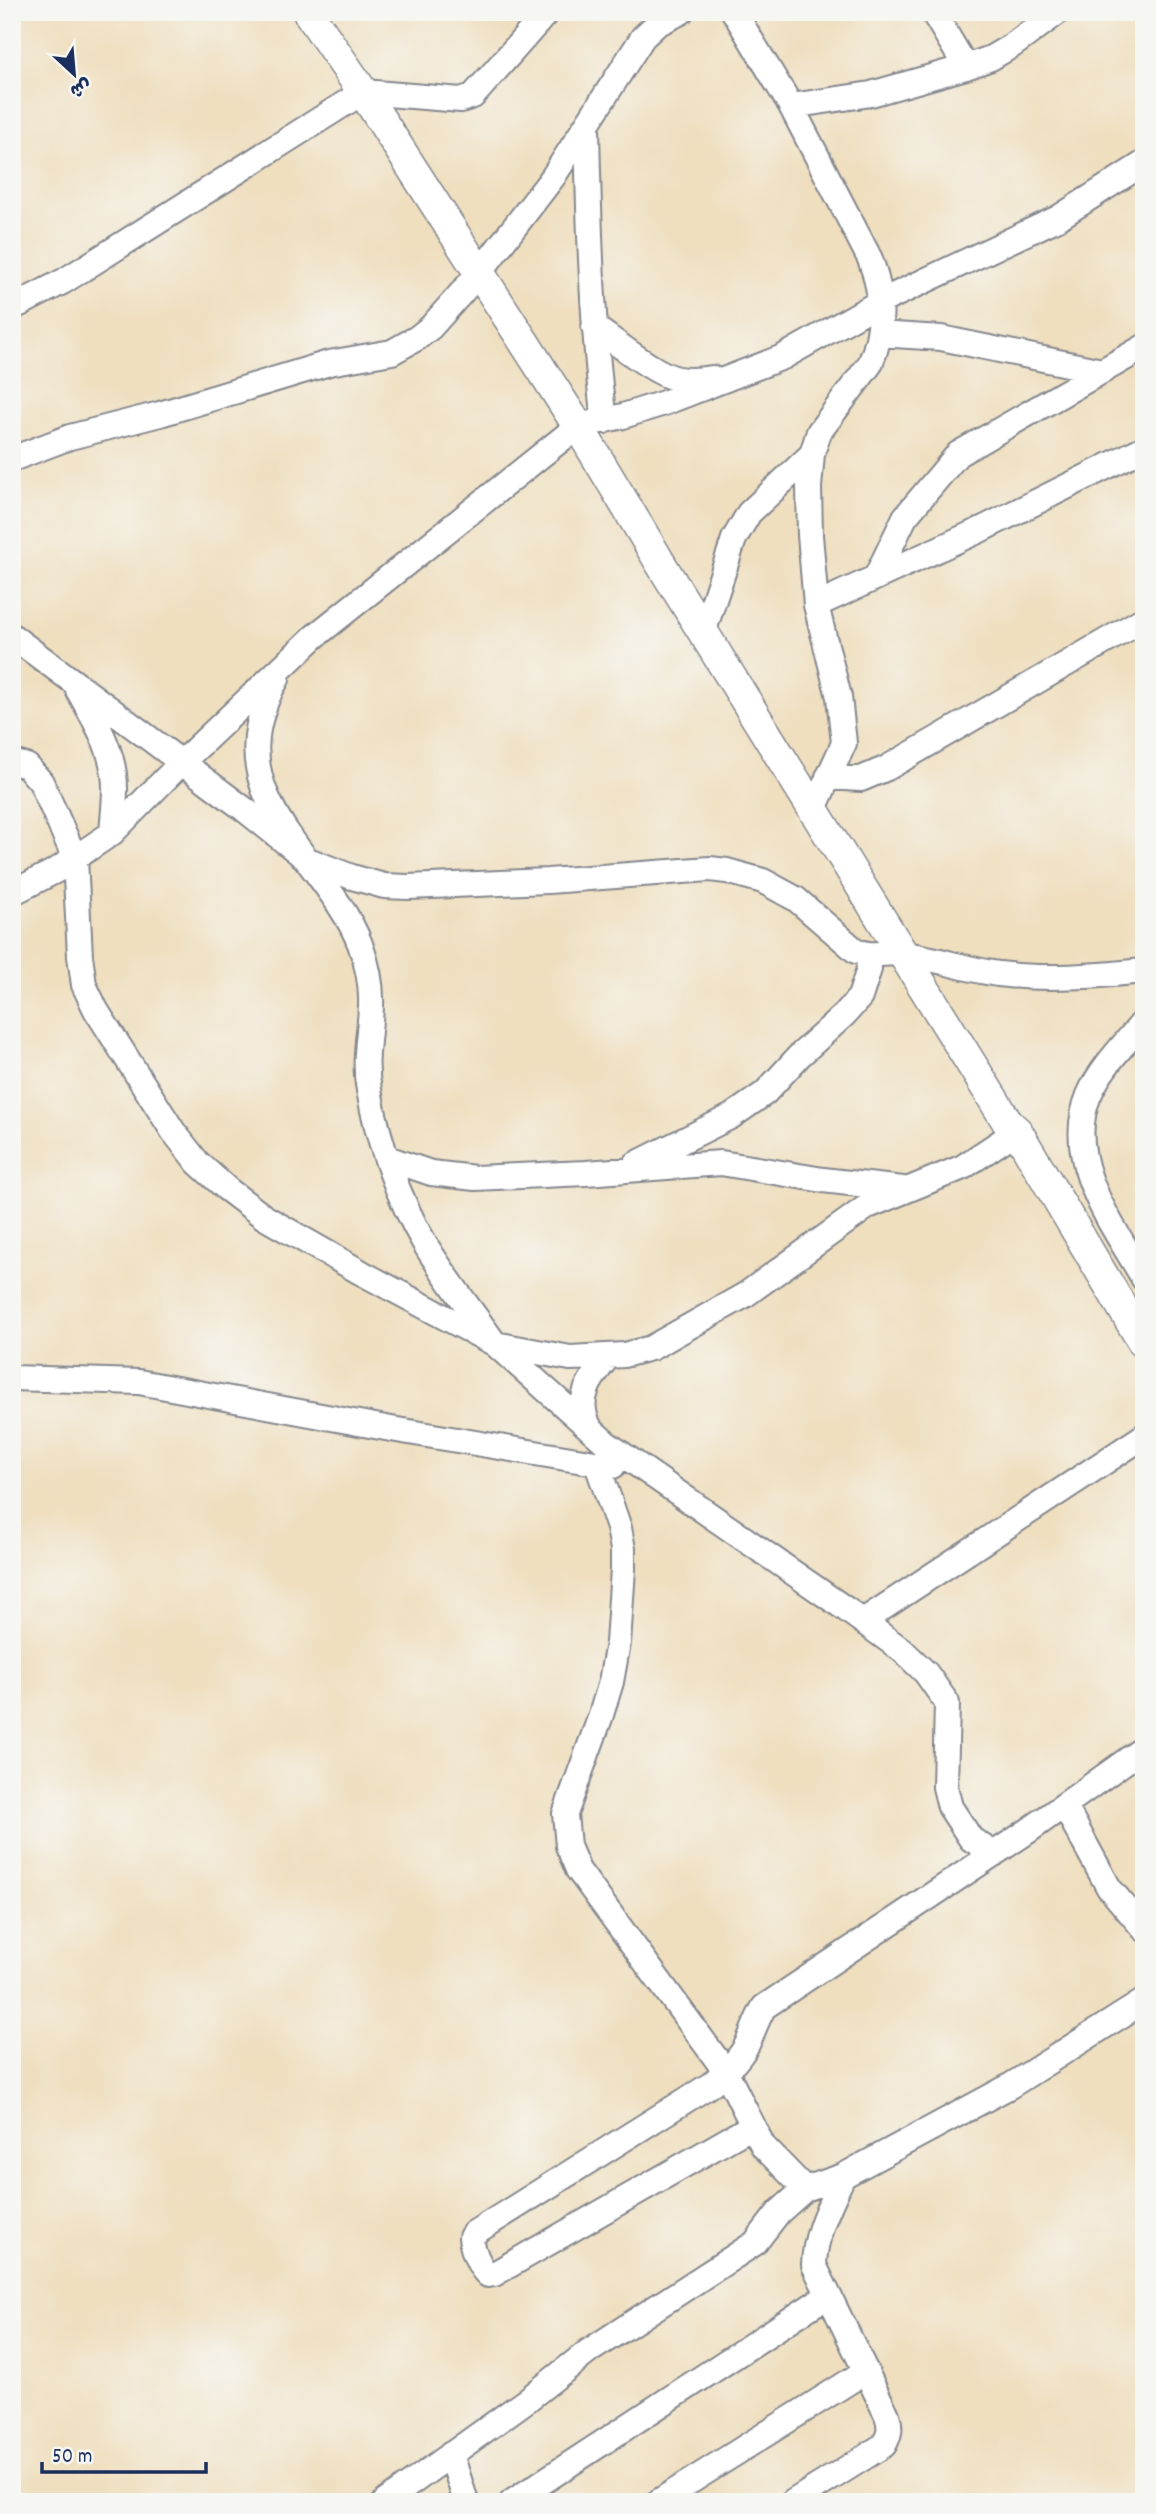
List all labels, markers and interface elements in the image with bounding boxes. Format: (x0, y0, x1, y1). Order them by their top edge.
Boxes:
north arrow (38, 38, 108, 108)
text: ش (65, 69, 95, 103)
scale bar (42, 2430, 206, 2474)
text: 50 m (52, 2443, 92, 2473)

